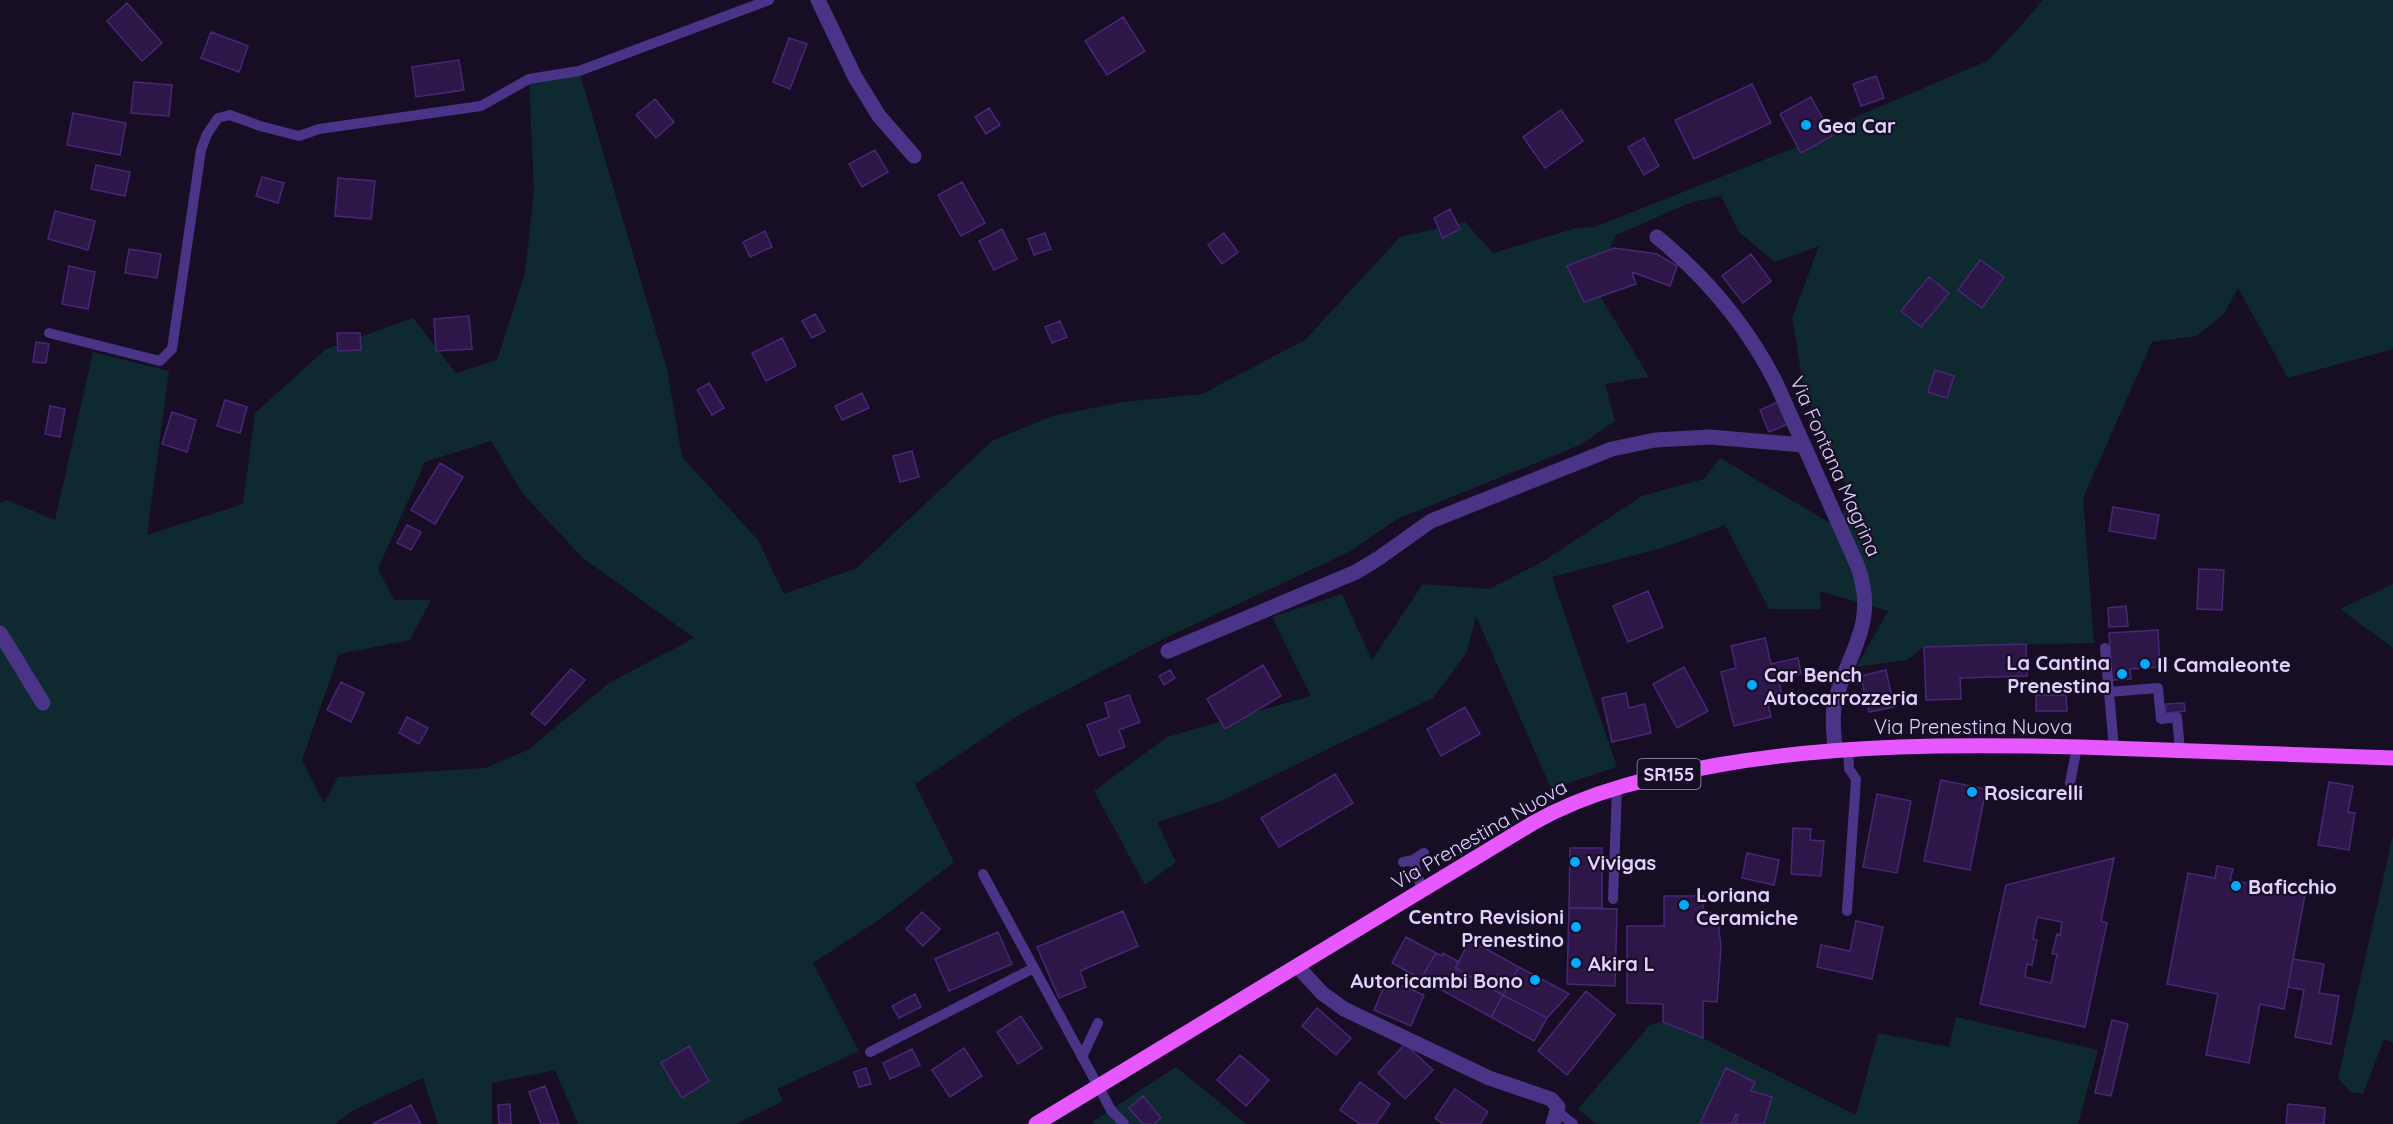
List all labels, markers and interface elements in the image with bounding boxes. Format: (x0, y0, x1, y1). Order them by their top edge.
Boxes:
place label: Gea Car (1818, 113, 1896, 138)
marker: Gea Car (1799, 118, 1813, 132)
street label: Via Fontana Magrina (1785, 372, 1887, 560)
place label: La Cantina Prenestina (2006, 650, 2110, 698)
place label: Il Camaleonte (2157, 652, 2291, 677)
marker: Il Camaleonte (2138, 657, 2152, 671)
place label: Car Bench Autocarrozzeria (1764, 662, 1918, 710)
marker: La Cantina Prenestina (2115, 667, 2129, 681)
marker: Car Bench Autocarrozzeria (1745, 678, 1759, 692)
street label: Via Prenestina Nuova (1874, 714, 2072, 739)
road number: SR155 (1638, 759, 1700, 789)
street label: Via Prenestina Nuova (1387, 774, 1571, 894)
place label: Rosicarelli (1984, 780, 2083, 805)
marker: Rosicarelli (1965, 785, 1979, 799)
place label: Vivigas (1587, 850, 1656, 875)
marker: Vivigas (1568, 855, 1582, 869)
place label: Baficchio (2248, 874, 2337, 899)
marker: Baficchio (2229, 879, 2243, 893)
place label: Loriana Ceramiche (1696, 882, 1798, 930)
marker: Loriana Ceramiche (1677, 898, 1691, 912)
place label: Centro Revisioni Prenestino (1408, 904, 1564, 952)
marker: Centro Revisioni Prenestino (1569, 920, 1583, 934)
place label: Akira L (1588, 951, 1655, 976)
marker: Akira L (1569, 956, 1583, 970)
place label: Autoricambi Bono (1350, 968, 1523, 993)
marker: Autoricambi Bono (1528, 973, 1542, 987)

